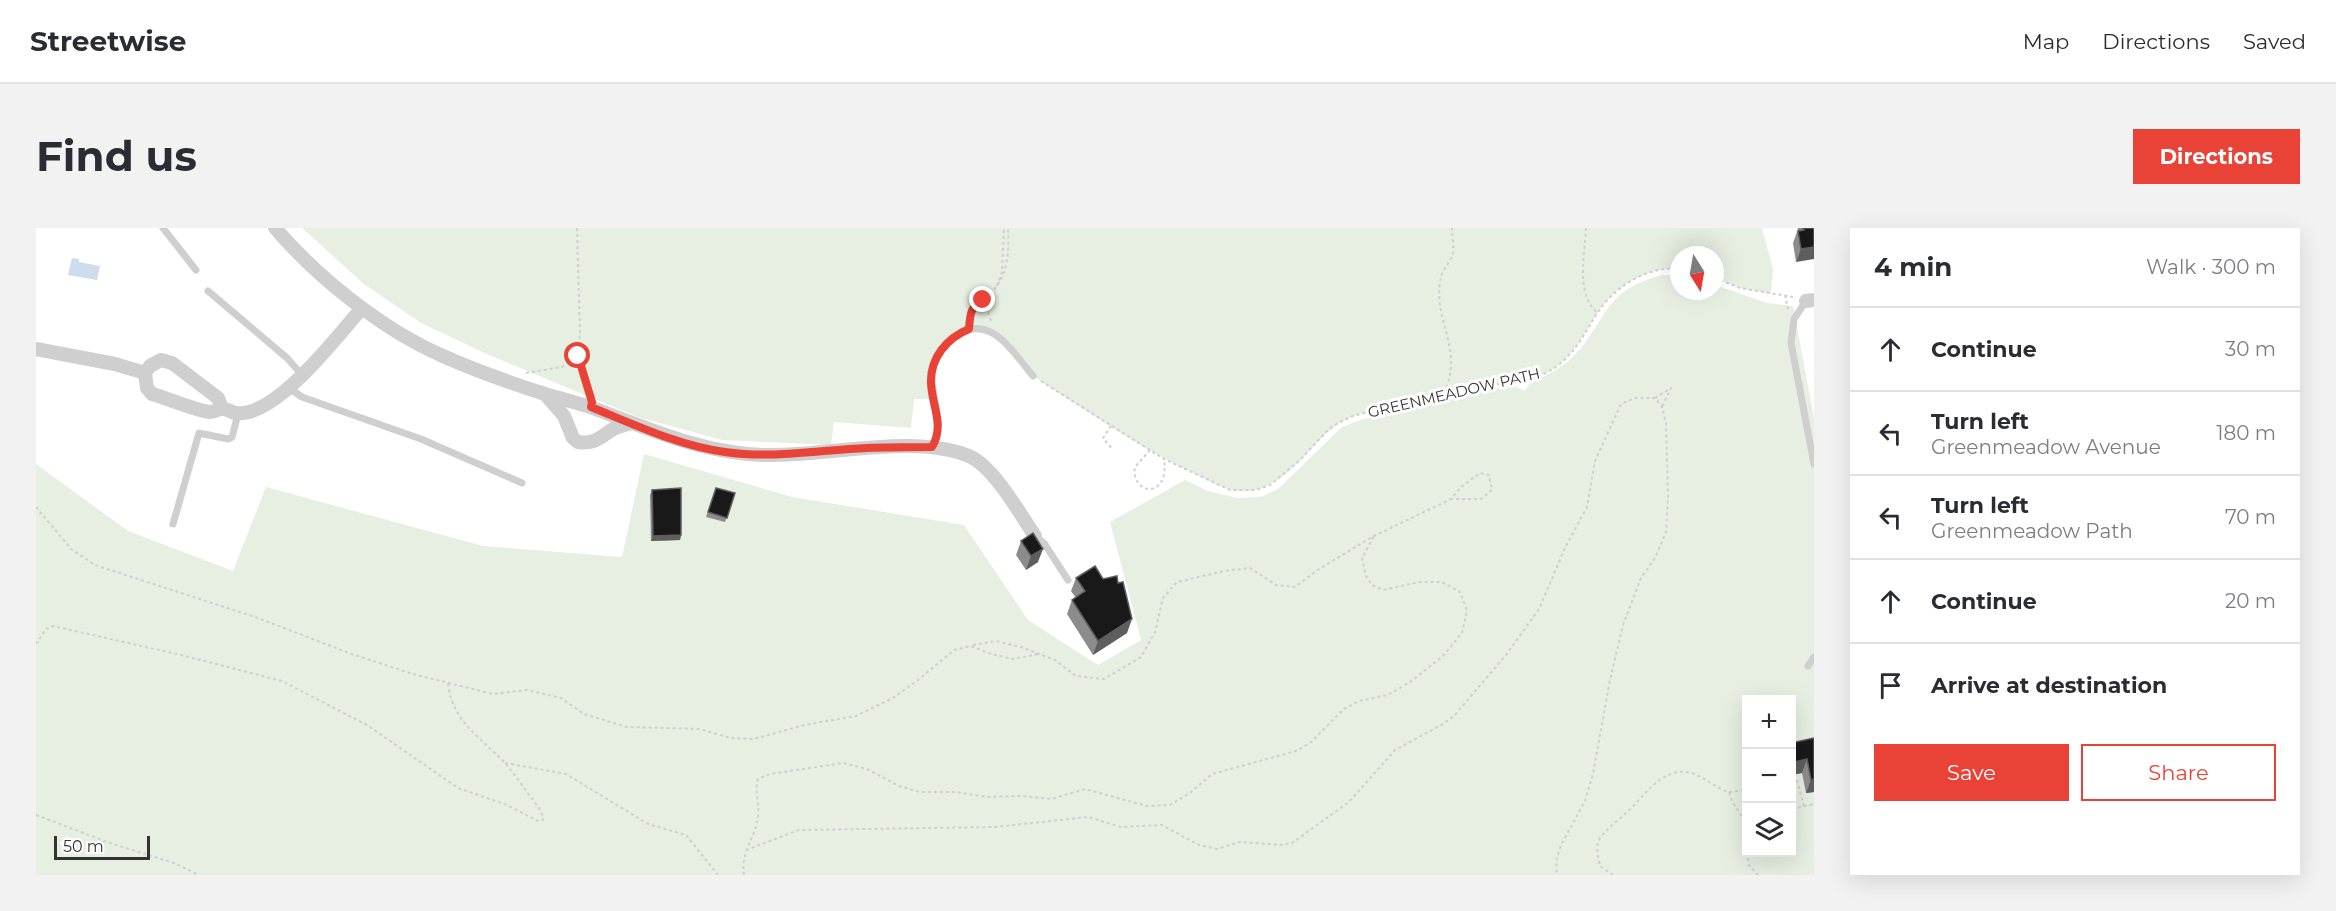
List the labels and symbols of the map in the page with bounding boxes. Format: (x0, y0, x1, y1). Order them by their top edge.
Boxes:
north arrow (1670, 246, 1724, 300)
route end (969, 286, 995, 312)
route start (564, 342, 590, 368)
street label: GREENMEADOW PATH (1366, 363, 1542, 422)
scale bar (54, 833, 150, 860)

